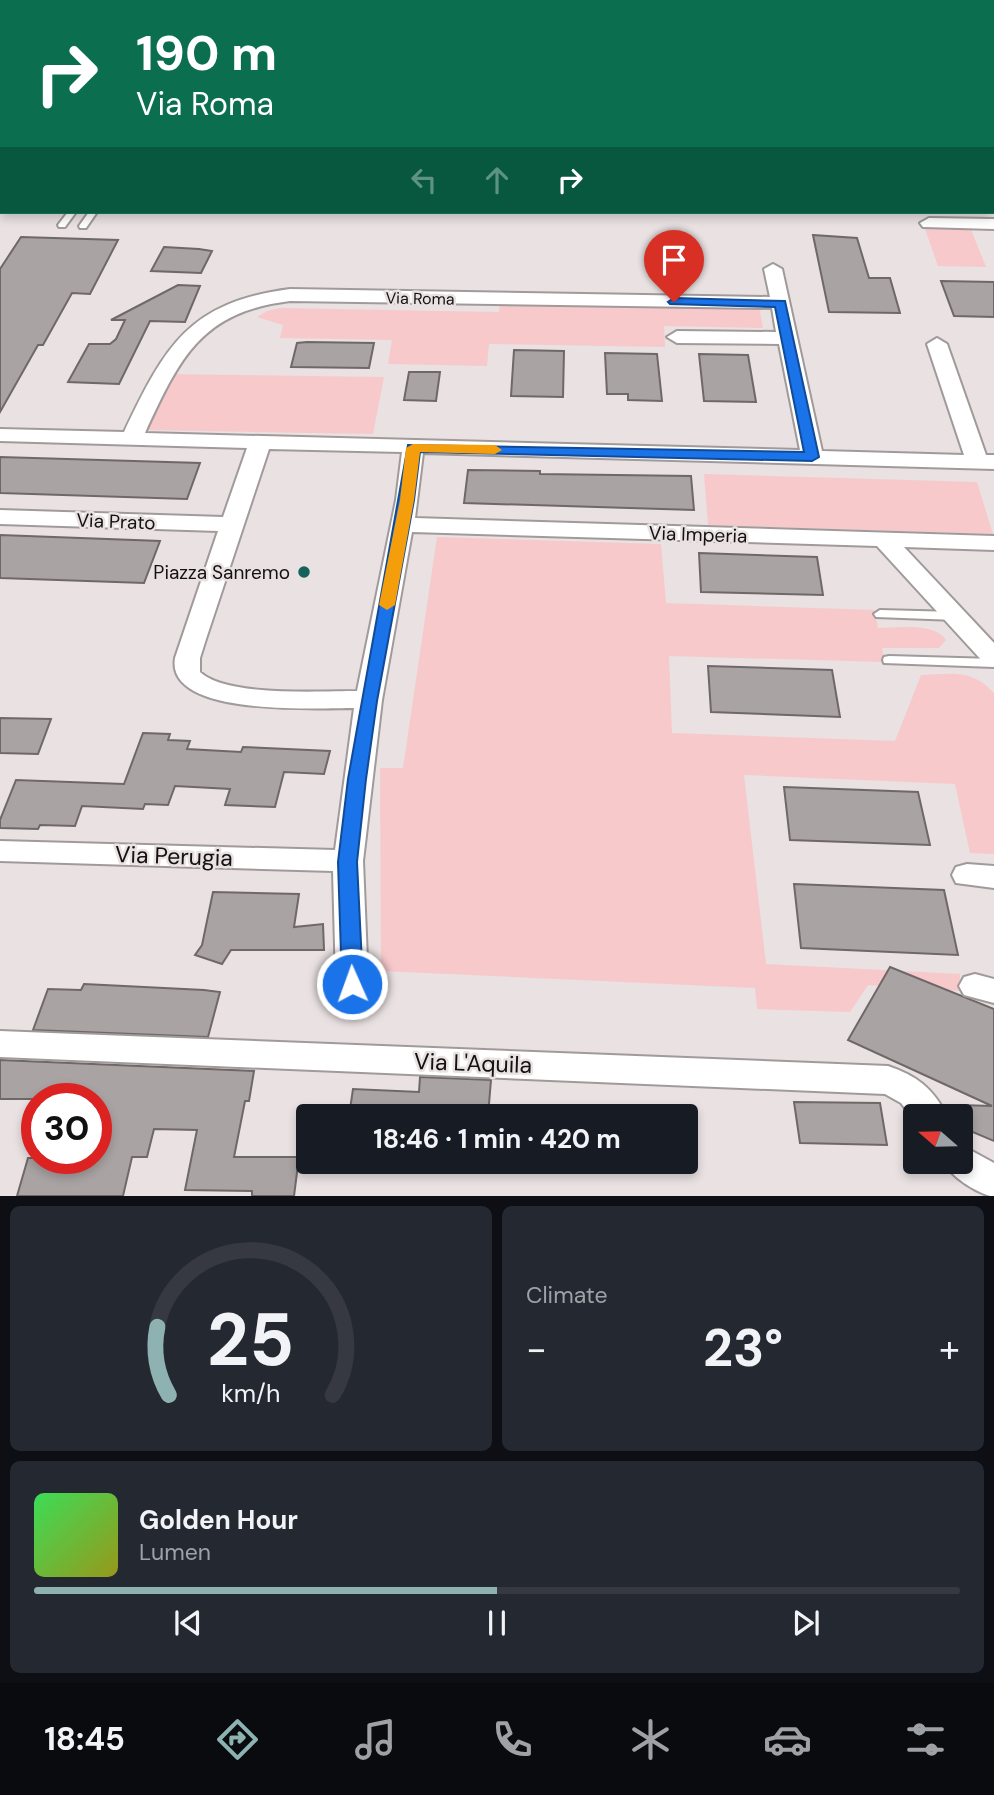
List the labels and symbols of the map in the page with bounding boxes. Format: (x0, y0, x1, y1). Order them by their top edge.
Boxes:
pin (644, 230, 704, 302)
street label: Via Roma (385, 287, 455, 310)
street label: Via Prato (76, 508, 156, 535)
street label: Via Imperia (648, 520, 748, 549)
place label: Piazza Sanremo (153, 560, 290, 585)
marker: Piazza Sanremo (296, 564, 312, 580)
street label: Via Perugia (115, 839, 233, 873)
position arrow (315, 947, 389, 1021)
street label: Via L'Aquila (414, 1046, 532, 1080)
speed limit sign: 30 (21, 1083, 112, 1174)
north arrow (903, 1104, 973, 1174)

